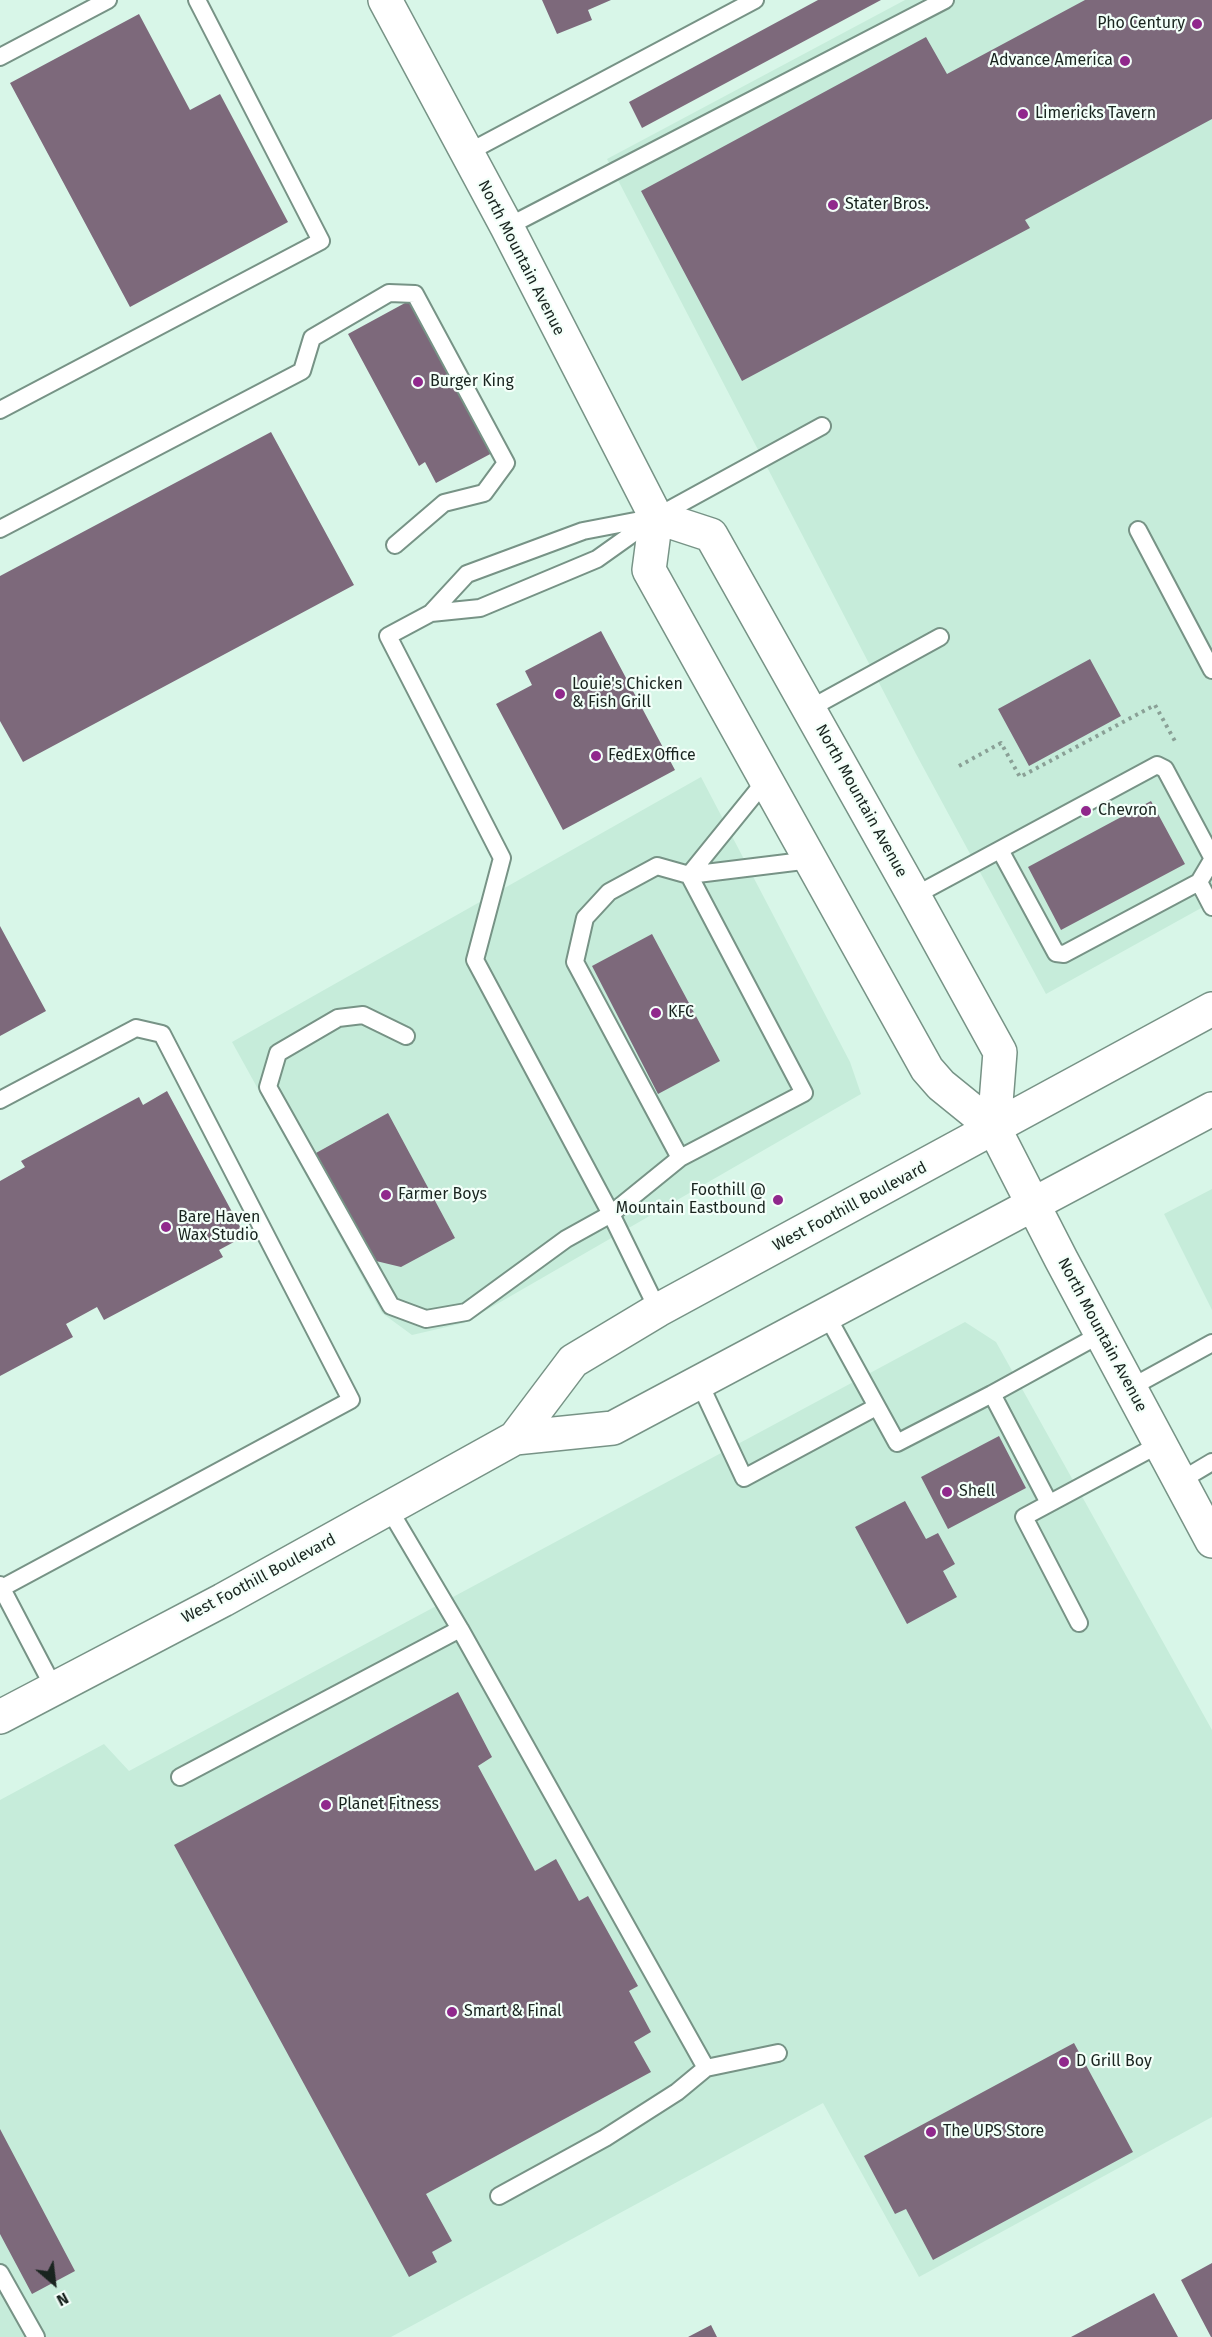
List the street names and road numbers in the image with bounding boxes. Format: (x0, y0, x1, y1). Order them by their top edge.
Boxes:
street label: North Mountain Avenue (473, 177, 569, 339)
street label: North Mountain Avenue (811, 721, 911, 881)
street label: West Foothill Boulevard (770, 1158, 930, 1256)
street label: North Mountain Avenue (1053, 1255, 1151, 1415)
street label: West Foothill Boulevard (179, 1530, 339, 1628)

